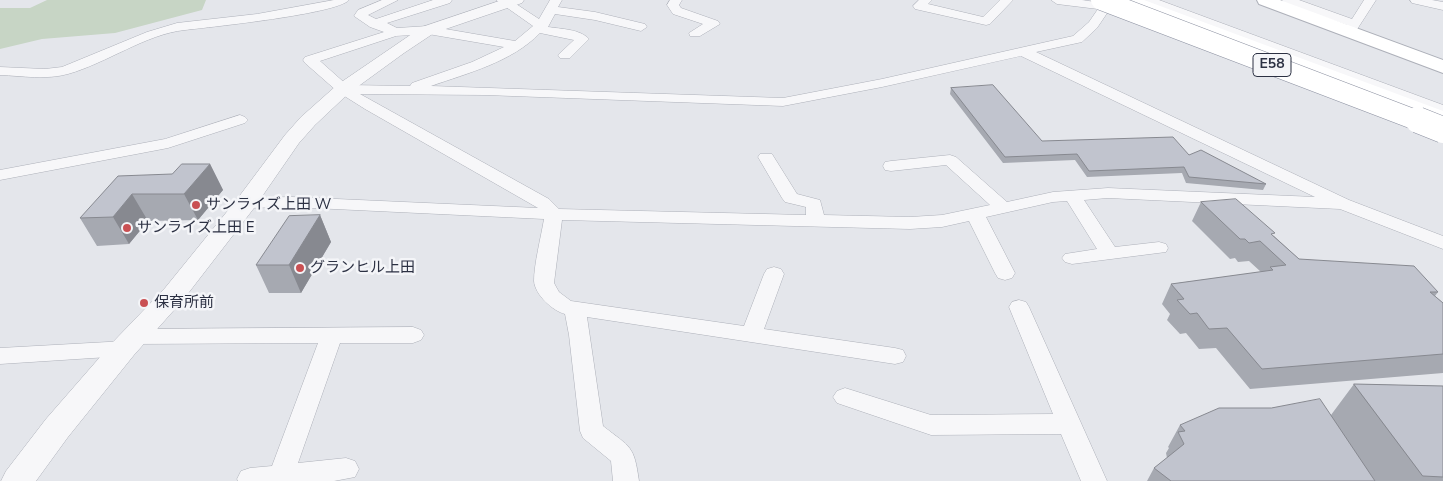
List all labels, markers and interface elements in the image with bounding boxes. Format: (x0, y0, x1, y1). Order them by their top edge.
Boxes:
road number: E58 (1253, 54, 1291, 76)
place label: サンライズ上田 W (206, 196, 331, 214)
marker: サンライズ上田 W (190, 199, 202, 211)
place label: サンライズ上田 E (137, 219, 255, 237)
marker: サンライズ上田 E (121, 222, 133, 234)
place label: グランヒル上田 (310, 259, 415, 277)
marker: グランヒル上田 (294, 262, 306, 274)
place label: 保育所前 (154, 294, 214, 312)
marker: 保育所前 (138, 297, 150, 309)

